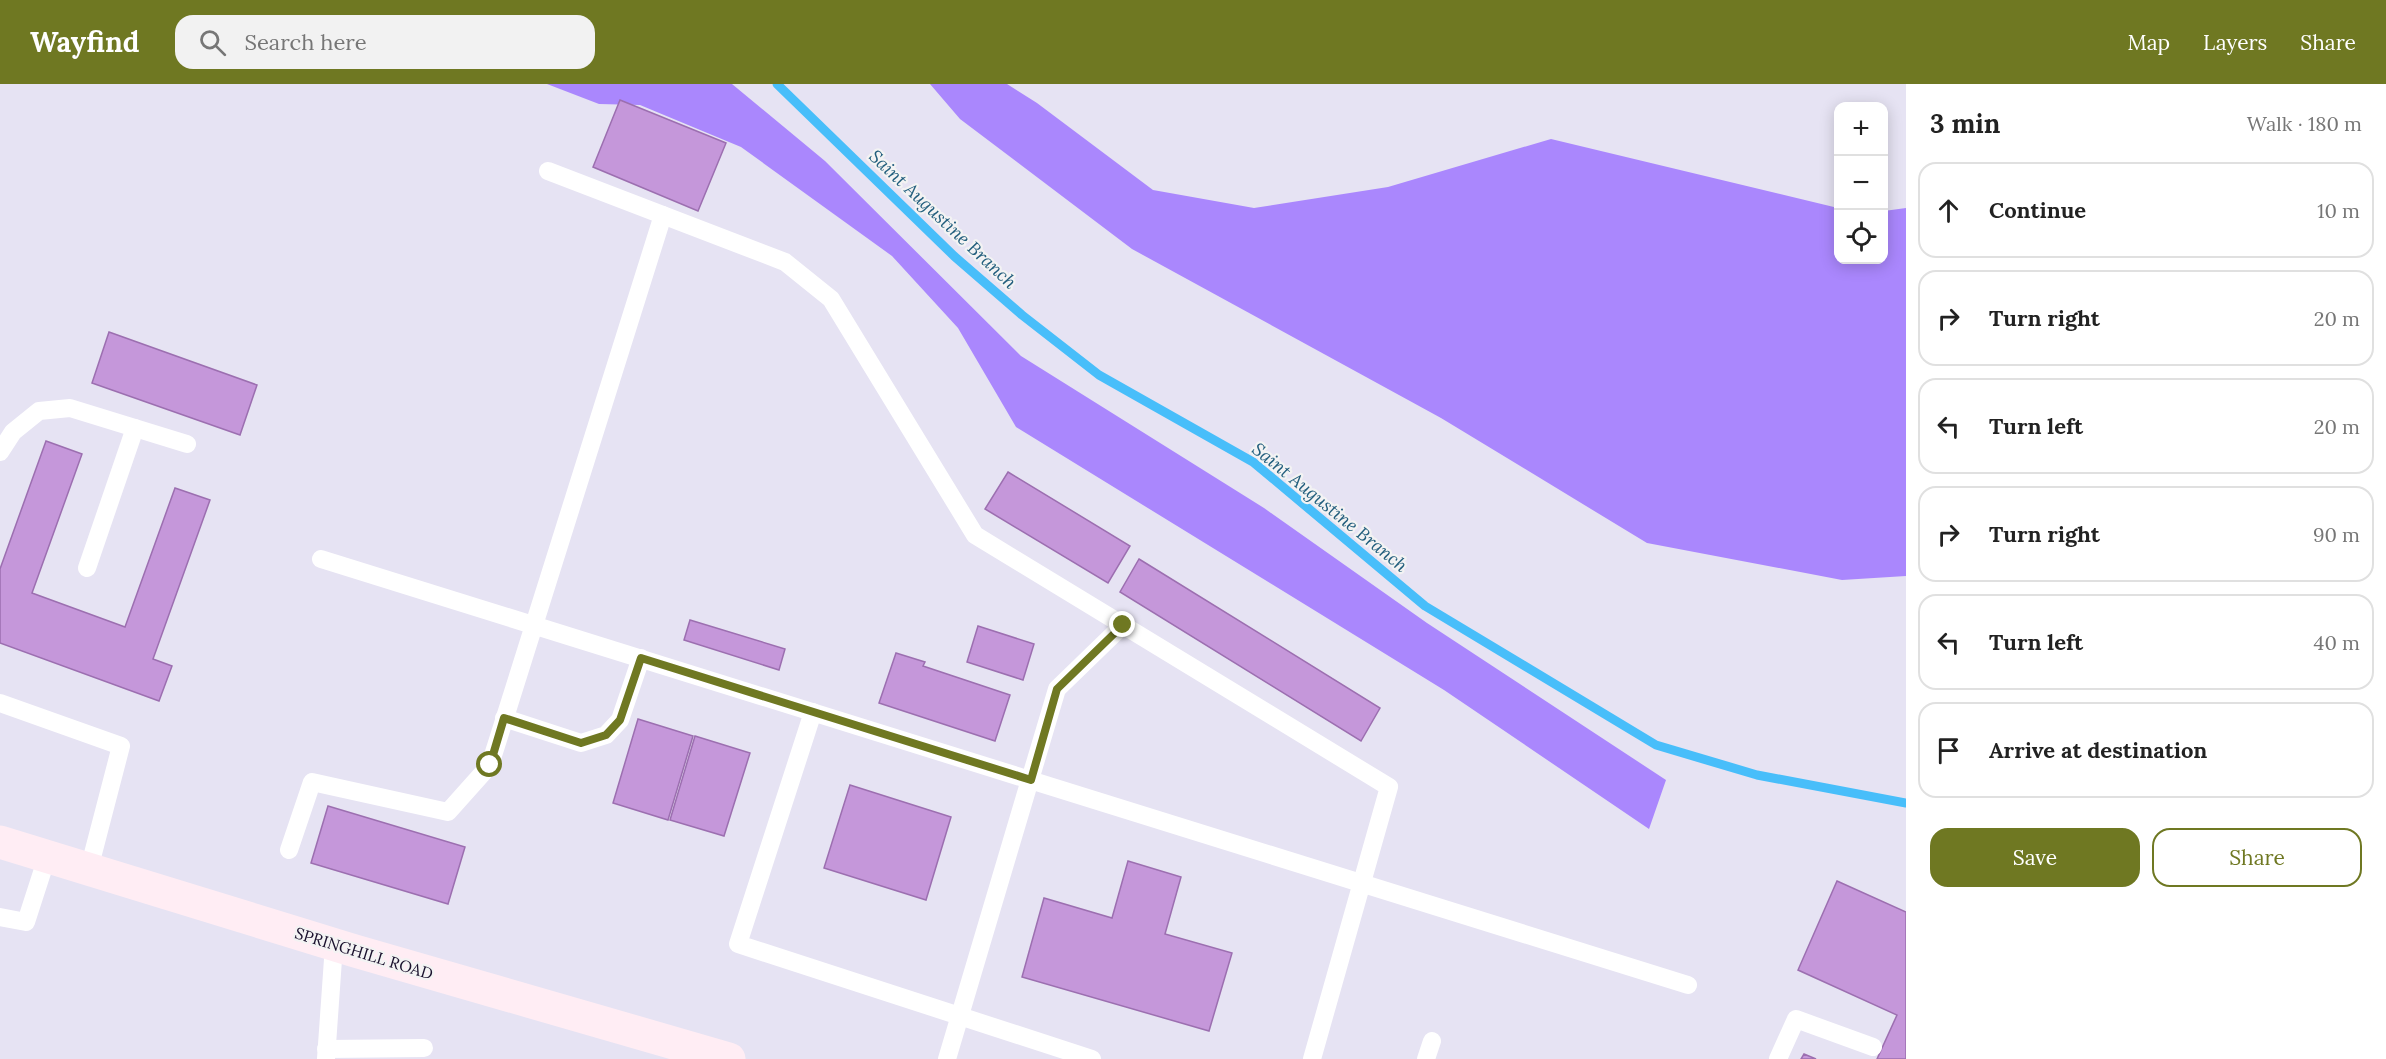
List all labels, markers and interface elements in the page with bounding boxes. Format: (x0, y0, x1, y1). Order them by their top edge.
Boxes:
search box (175, 15, 595, 69)
text: Wayfind (30, 24, 139, 60)
icon: search (196, 26, 229, 59)
text: Search here (244, 28, 367, 56)
text: Map (2127, 29, 2170, 56)
text: Layers (2203, 29, 2267, 56)
text: Share (2300, 29, 2356, 56)
map controls (1834, 102, 1888, 264)
button: + (1834, 102, 1888, 156)
text: 3 min (1930, 107, 2000, 140)
text: Walk · 180 m (2247, 111, 2362, 136)
water label: Saint Augustine Branch (864, 145, 1022, 294)
button: − (1834, 156, 1888, 210)
icon: ahead (1932, 194, 1965, 227)
text: Continue (1989, 196, 2086, 224)
text: 10 m (2317, 198, 2360, 223)
button: locate (1834, 210, 1888, 264)
icon: right (1932, 302, 1965, 335)
text: Turn right (1989, 304, 2100, 332)
text: 20 m (2314, 306, 2360, 331)
icon: left (1932, 410, 1965, 443)
text: Turn left (1989, 412, 2083, 440)
text: 20 m (2314, 414, 2360, 439)
water label: Saint Augustine Branch (1248, 437, 1413, 577)
icon: right (1932, 518, 1965, 551)
text: Turn right (1989, 520, 2100, 548)
text: 90 m (2313, 522, 2360, 547)
route end (1109, 611, 1135, 637)
icon: left (1932, 626, 1965, 659)
text: Turn left (1989, 628, 2083, 656)
text: 40 m (2314, 630, 2360, 655)
icon: arrive (1932, 734, 1965, 767)
text: Arrive at destination (1989, 736, 2207, 764)
route start (476, 751, 502, 777)
button: Save (1930, 828, 2140, 887)
button: Share (2152, 828, 2362, 887)
street label: SPRINGHILL ROAD (292, 922, 436, 984)

